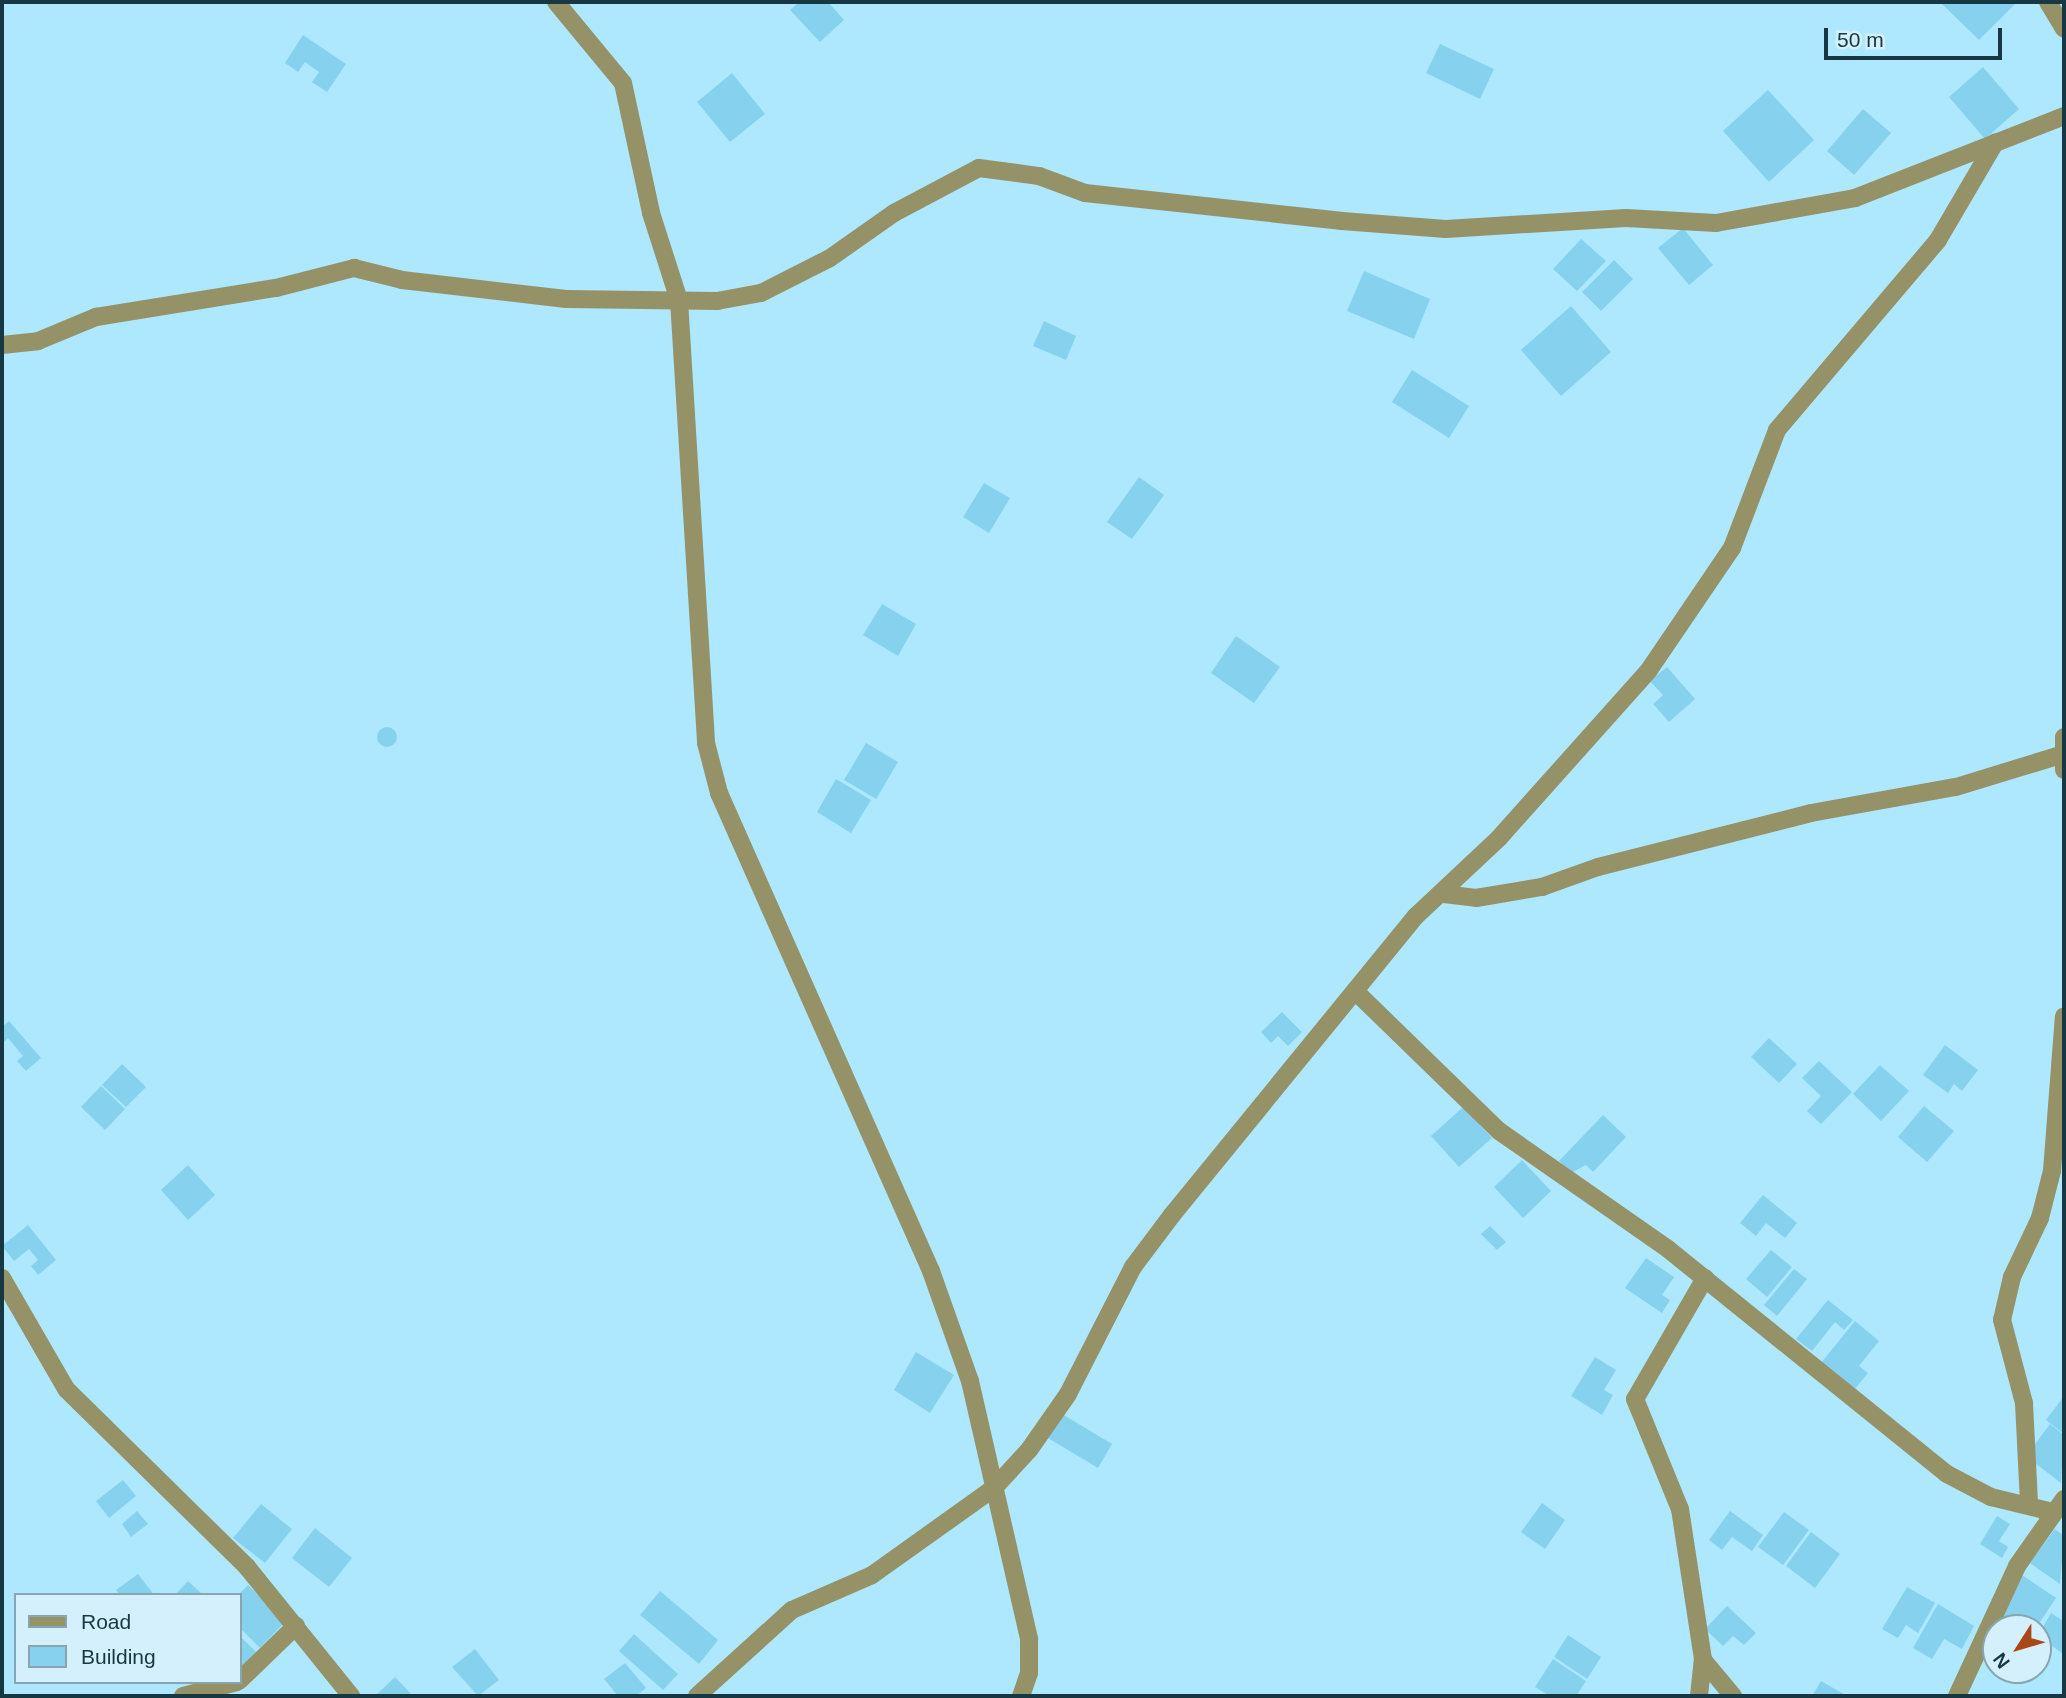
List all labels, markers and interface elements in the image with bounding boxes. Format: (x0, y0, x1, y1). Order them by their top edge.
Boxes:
scale bar (1828, 14, 2007, 58)
text: 50 m (1837, 28, 1884, 51)
legend (14, 1593, 242, 1684)
text: Road (81, 1610, 131, 1633)
north arrow (1982, 1614, 2052, 1684)
text: Building (81, 1645, 156, 1668)
text: N (1989, 1649, 2014, 1673)

